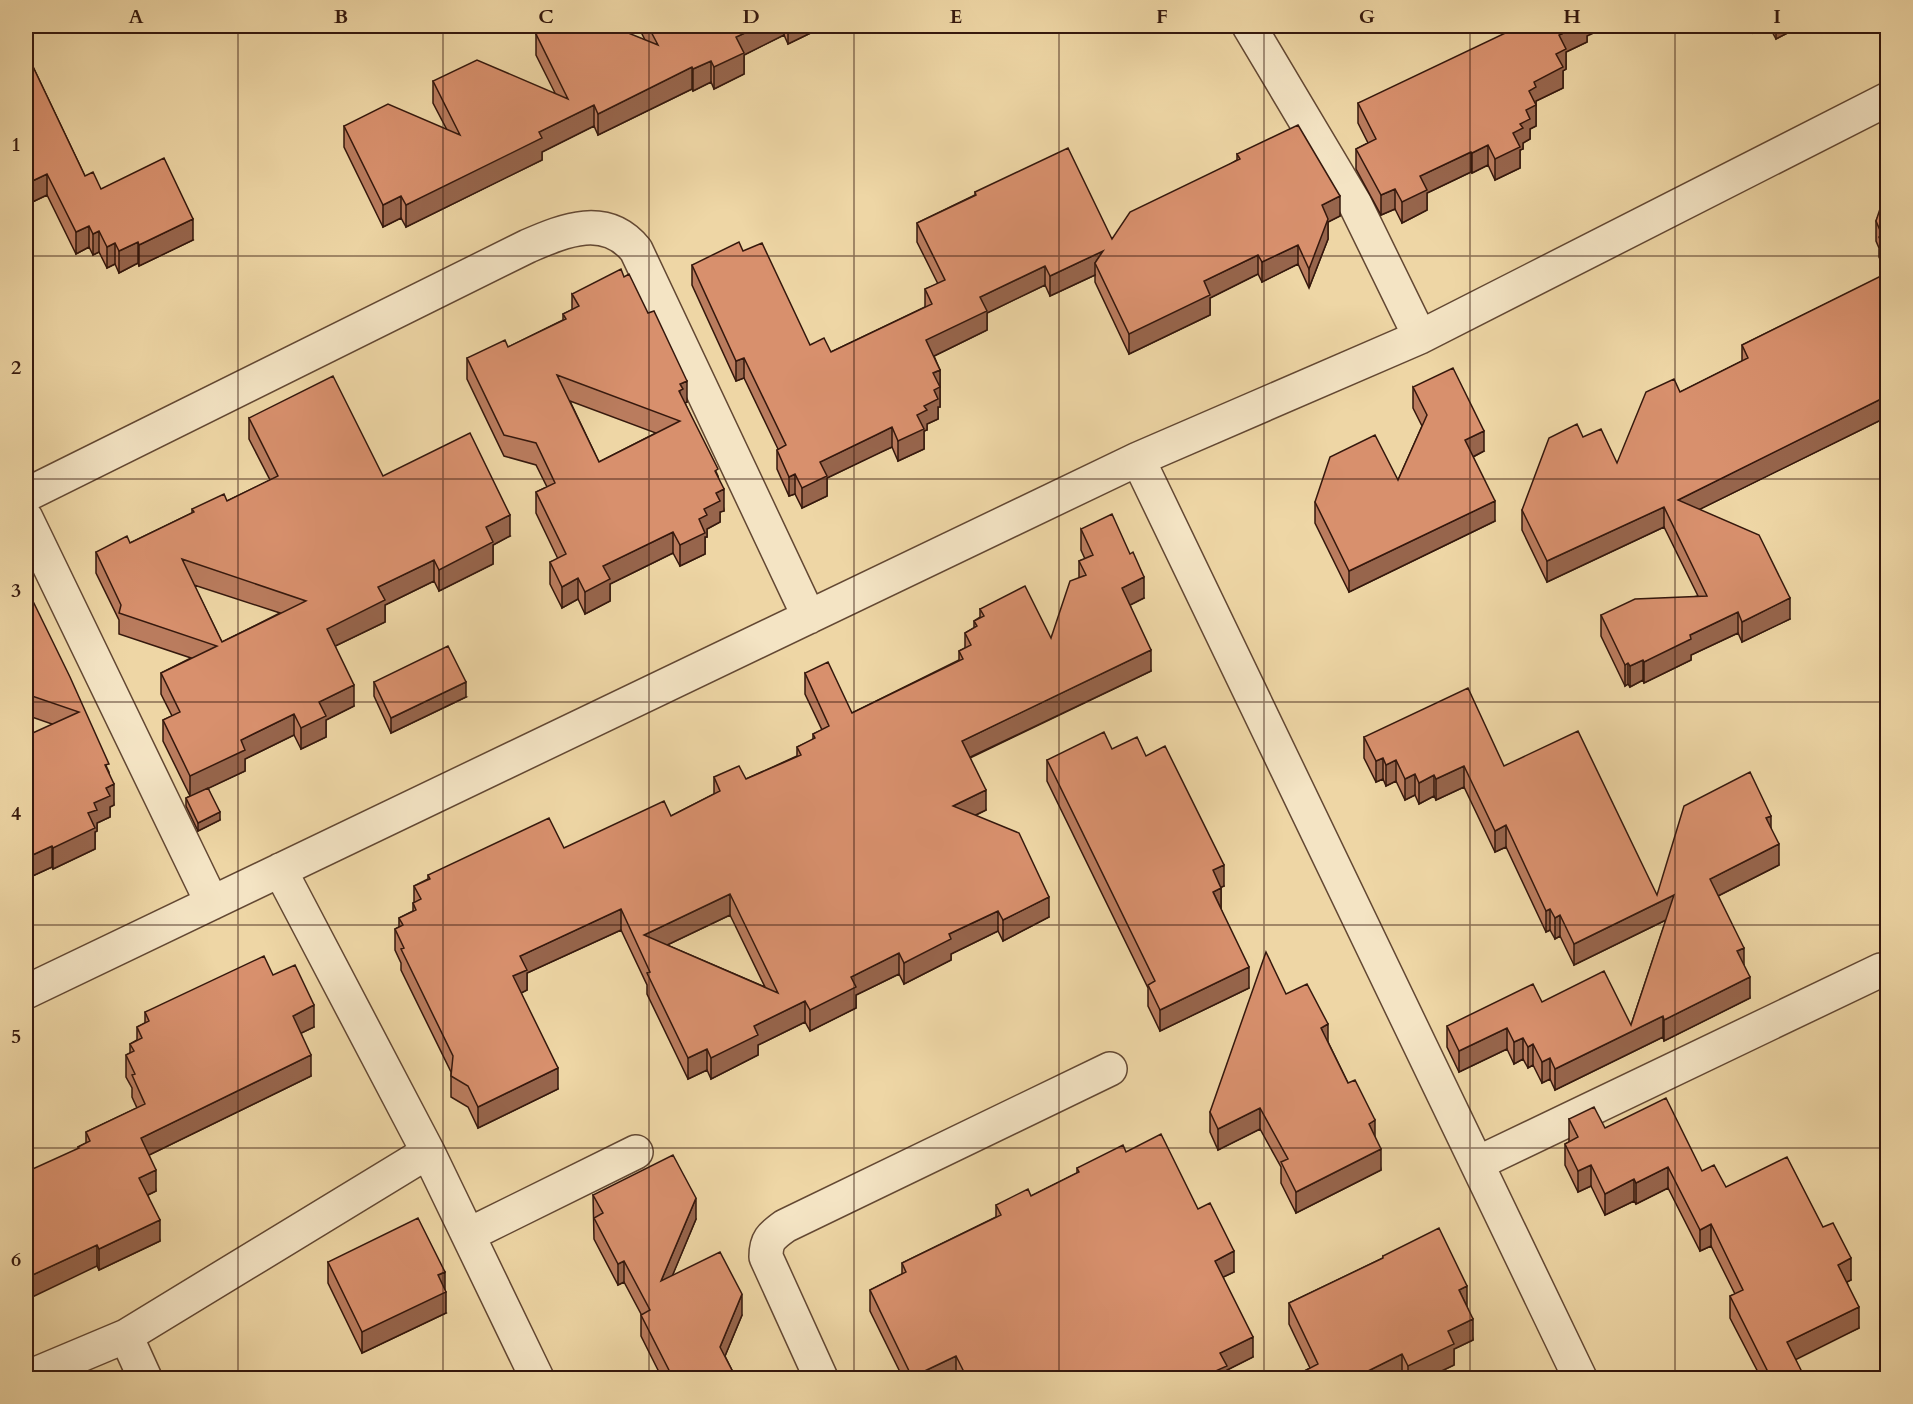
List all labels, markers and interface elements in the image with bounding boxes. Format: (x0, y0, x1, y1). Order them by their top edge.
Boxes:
text: A (128, 3, 144, 30)
text: B (334, 3, 348, 30)
text: C (538, 3, 554, 30)
text: D (742, 3, 760, 30)
text: E (950, 3, 962, 30)
text: F (1156, 3, 1168, 30)
text: G (1359, 3, 1375, 30)
text: H (1563, 3, 1581, 30)
text: I (1773, 3, 1781, 30)
text: 1 (11, 131, 21, 158)
text: 2 (11, 354, 21, 381)
text: 3 (11, 577, 21, 604)
text: 4 (11, 800, 21, 827)
text: 5 (11, 1023, 21, 1050)
text: 6 (11, 1246, 21, 1273)

